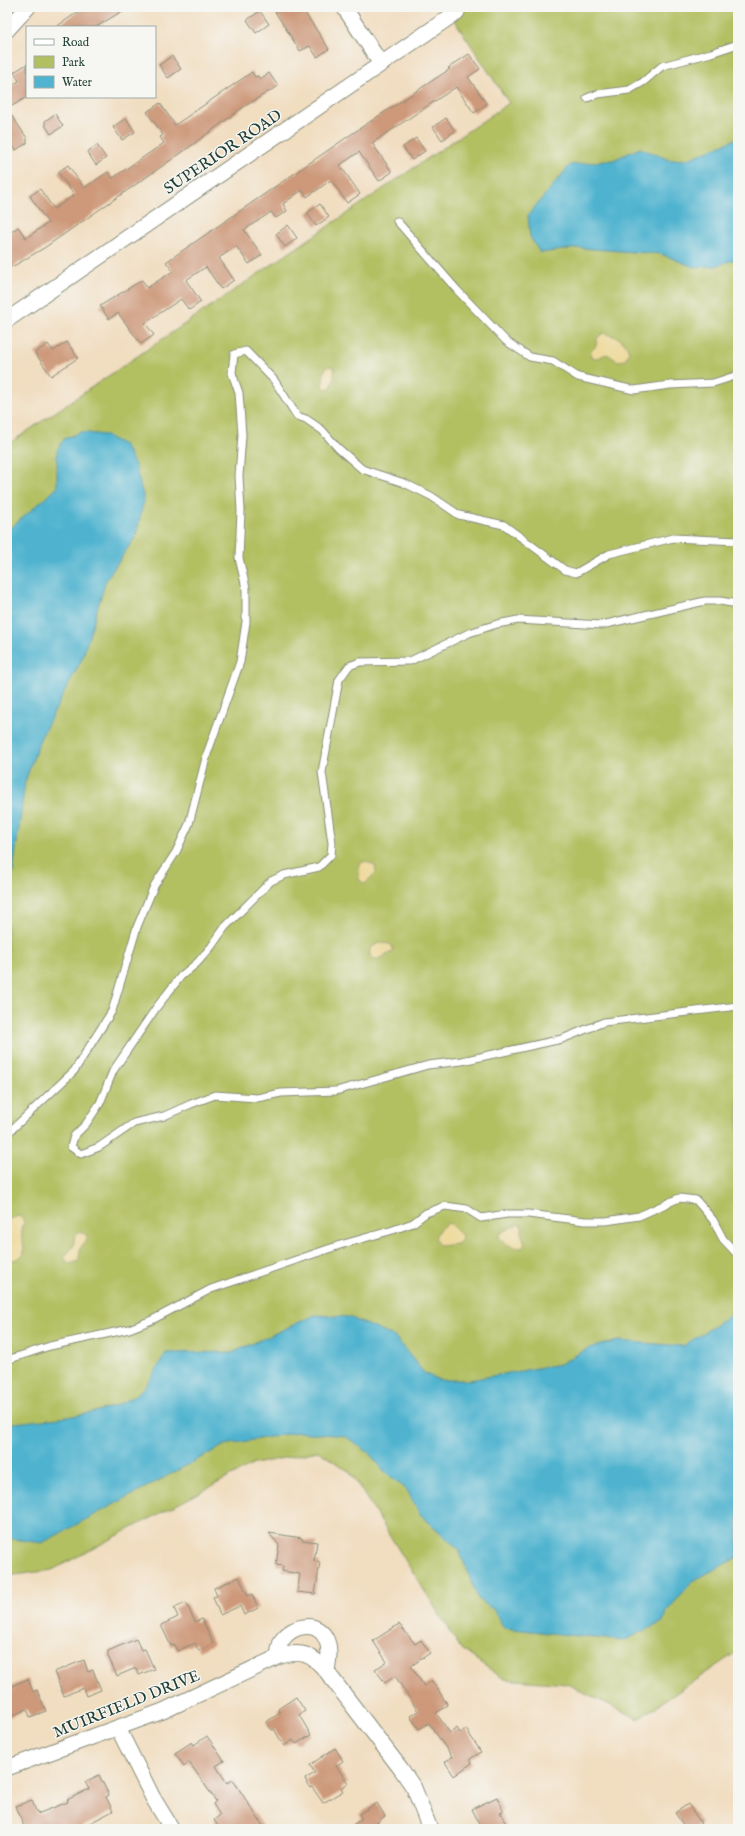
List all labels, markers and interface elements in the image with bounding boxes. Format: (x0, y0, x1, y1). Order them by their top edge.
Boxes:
legend (26, 26, 156, 98)
text: Road (62, 35, 90, 50)
text: Park (62, 55, 85, 70)
text: Water (62, 75, 93, 90)
street label: SUPERIOR ROAD (160, 106, 286, 200)
street label: MUIRFIELD DRIVE (50, 1666, 203, 1743)

